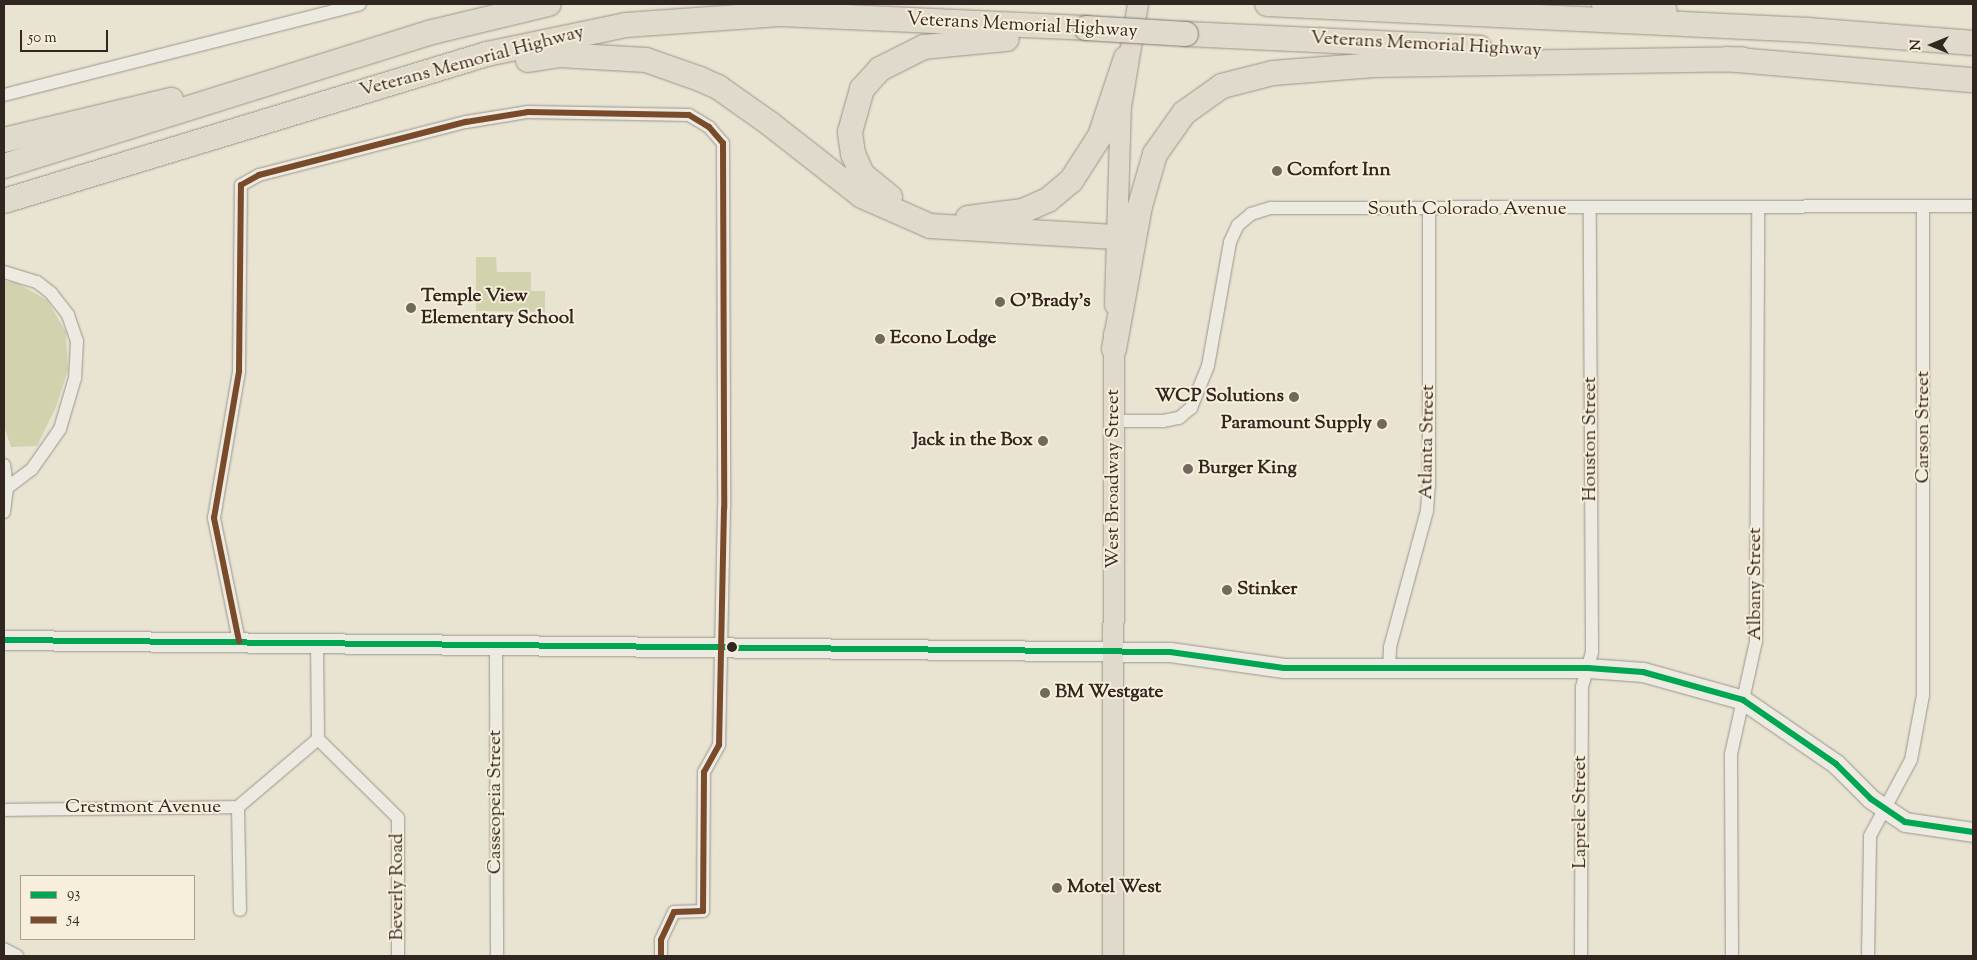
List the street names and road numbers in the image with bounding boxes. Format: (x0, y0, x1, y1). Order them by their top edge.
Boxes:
street label: Veterans Memorial Highway (906, 9, 1138, 43)
street label: Veterans Memorial Highway (357, 21, 587, 103)
street label: Veterans Memorial Highway (1310, 28, 1542, 62)
street label: South Colorado Avenue (1367, 199, 1567, 221)
street label: Carson Street (1913, 371, 1935, 483)
street label: Houston Street (1580, 376, 1602, 502)
street label: Atlanta Street (1416, 384, 1440, 500)
street label: West Broadway Street (1103, 389, 1125, 569)
street label: Albany Street (1745, 527, 1767, 641)
street label: Casseopeia Street (485, 730, 507, 874)
street label: Laprele Street (1570, 755, 1592, 869)
street label: Crestmont Avenue (65, 797, 221, 819)
street label: Beverly Road (387, 833, 409, 941)

